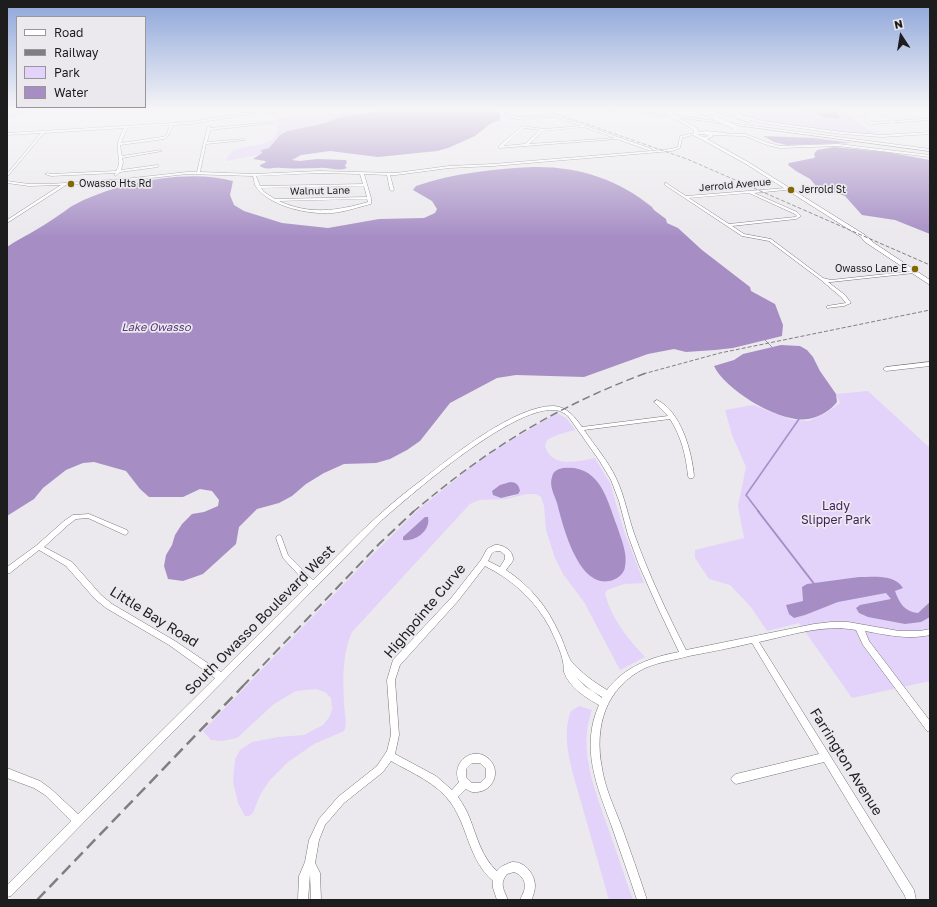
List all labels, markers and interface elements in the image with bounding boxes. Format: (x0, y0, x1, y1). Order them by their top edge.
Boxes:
legend (16, 16, 146, 108)
north arrow (881, 16, 921, 56)
text: N (893, 17, 904, 31)
text: Road (54, 25, 83, 40)
text: Railway (54, 45, 99, 60)
text: Park (54, 65, 80, 80)
text: Water (54, 85, 88, 100)
street label: Jerrold Avenue (699, 176, 771, 194)
place label: Owasso Hts Rd (79, 178, 151, 190)
marker: Owasso Hts Rd (66, 179, 76, 189)
street label: Walnut Lane (290, 184, 350, 198)
place label: Jerrold St (799, 184, 846, 196)
marker: Jerrold St (786, 185, 796, 195)
place label: Owasso Lane E (835, 263, 907, 275)
marker: Owasso Lane E (910, 264, 920, 274)
water label: Lake Owasso (121, 321, 191, 335)
park label: Lady Slipper Park (801, 499, 871, 527)
street label: South Owasso Boulevard West (182, 542, 338, 698)
street label: Highpointe Curve (381, 561, 469, 661)
street label: Little Bay Road (107, 583, 201, 651)
street label: Farrington Avenue (806, 705, 886, 819)

